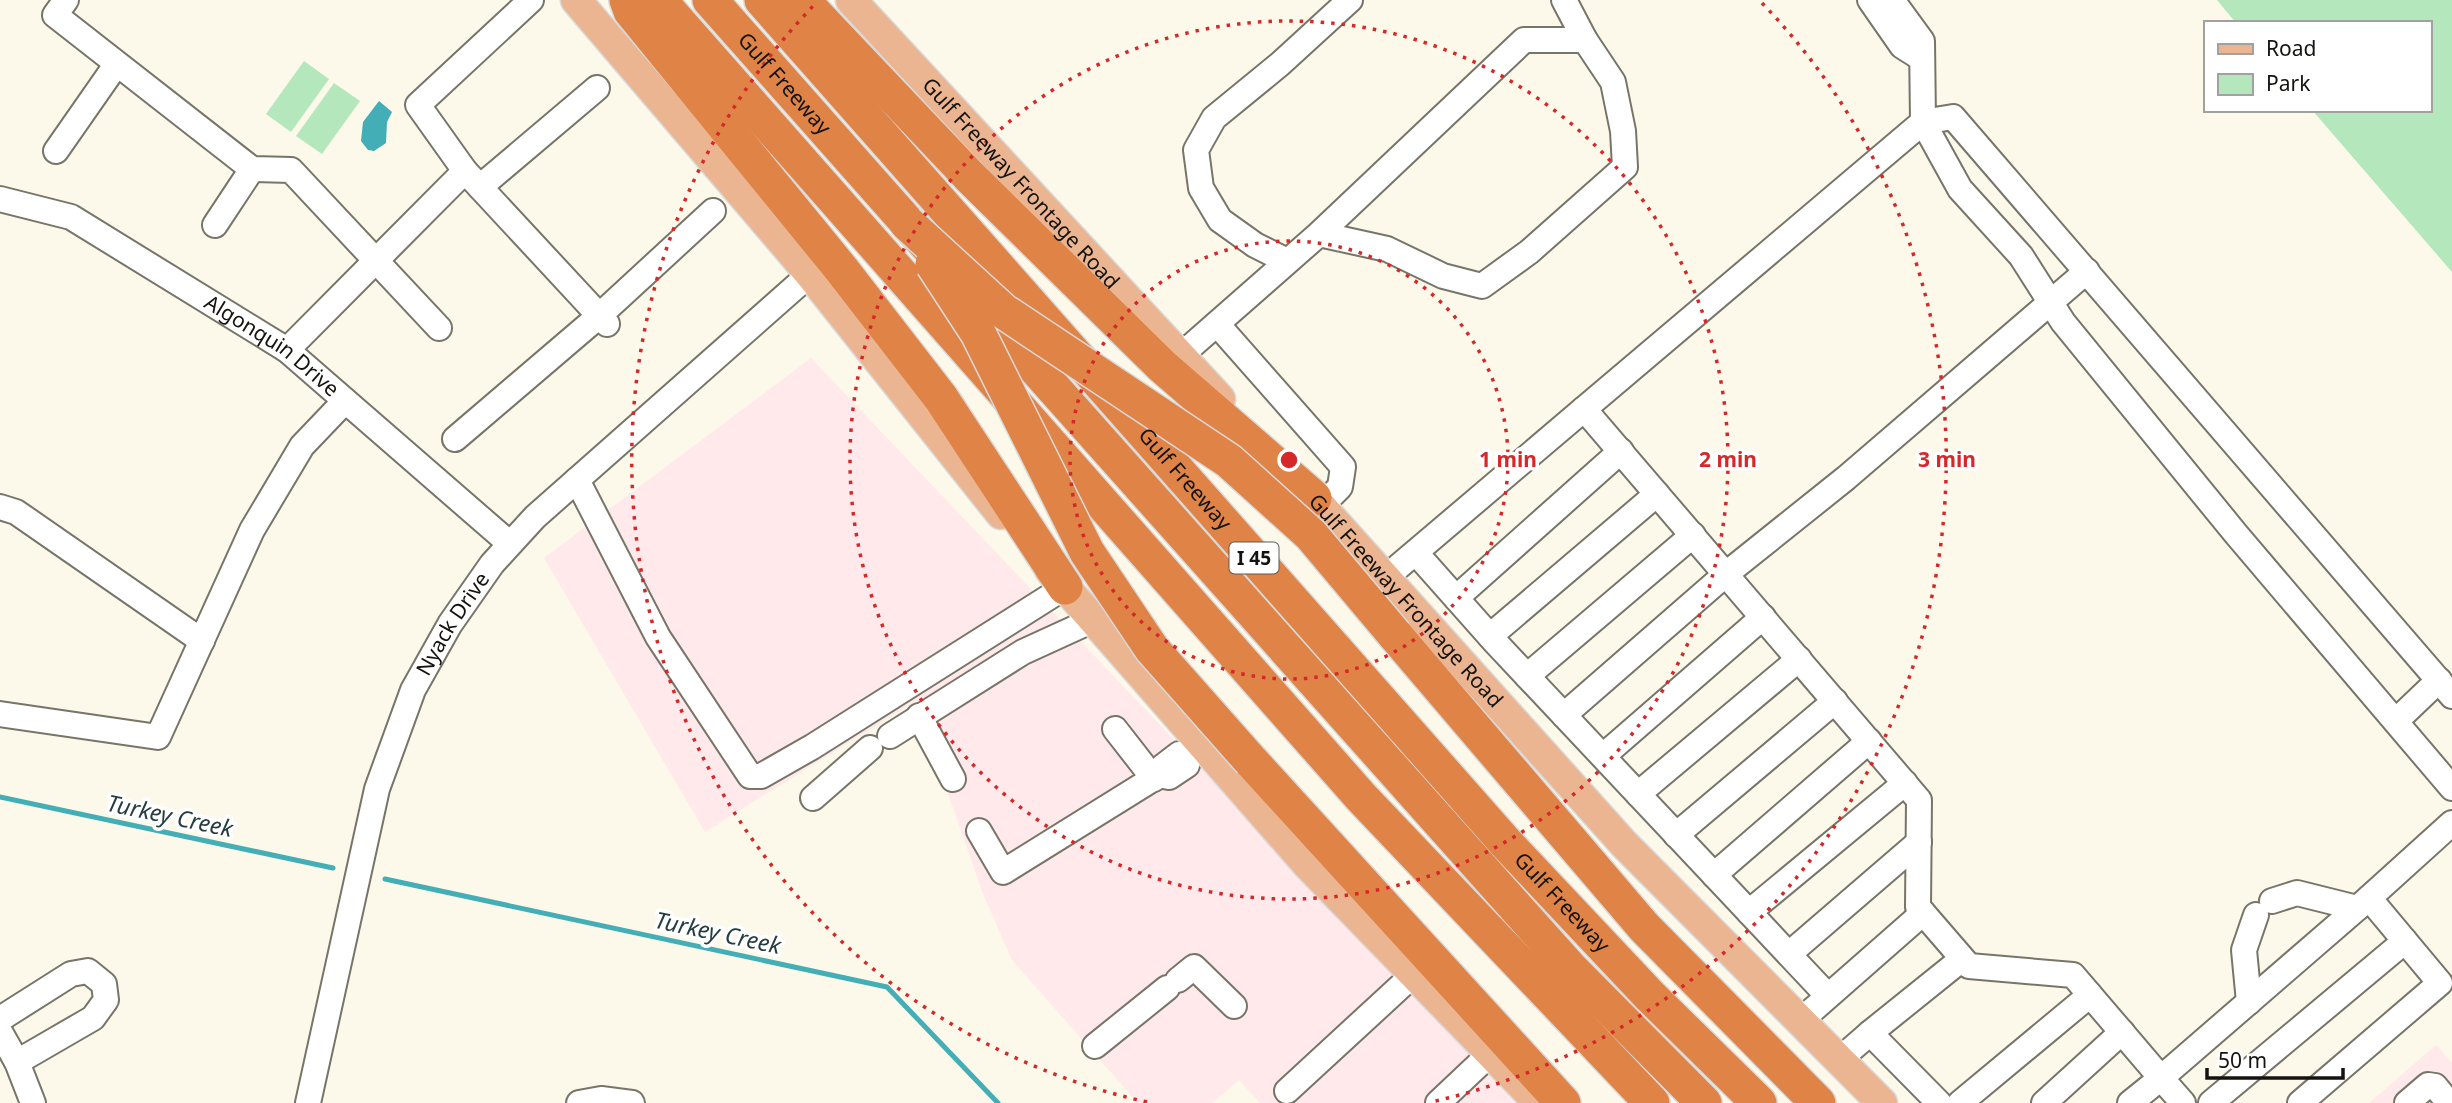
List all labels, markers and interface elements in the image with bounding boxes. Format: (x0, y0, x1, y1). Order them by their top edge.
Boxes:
legend (2204, 21, 2431, 112)
street label: Gulf Freeway (732, 26, 838, 141)
text: Road (2266, 34, 2316, 62)
text: Park (2266, 69, 2311, 97)
street label: Gulf Freeway Frontage Road (917, 71, 1126, 295)
street label: Algonquin Drive (200, 288, 346, 402)
street label: Gulf Freeway (1133, 421, 1239, 536)
text: 1 min (1479, 445, 1537, 473)
text: 2 min (1699, 445, 1757, 473)
text: 3 min (1918, 445, 1976, 473)
centre of rings (1277, 448, 1301, 472)
street label: Gulf Freeway Frontage Road (1303, 487, 1510, 713)
road number: I 45 (1230, 542, 1278, 573)
street label: Nyack Drive (409, 566, 495, 680)
water label: Turkey Creek (104, 786, 238, 844)
street label: Gulf Freeway (1509, 846, 1617, 958)
water label: Turkey Creek (652, 903, 786, 961)
scale bar (2207, 1036, 2344, 1080)
text: 50 m (2218, 1046, 2267, 1074)

